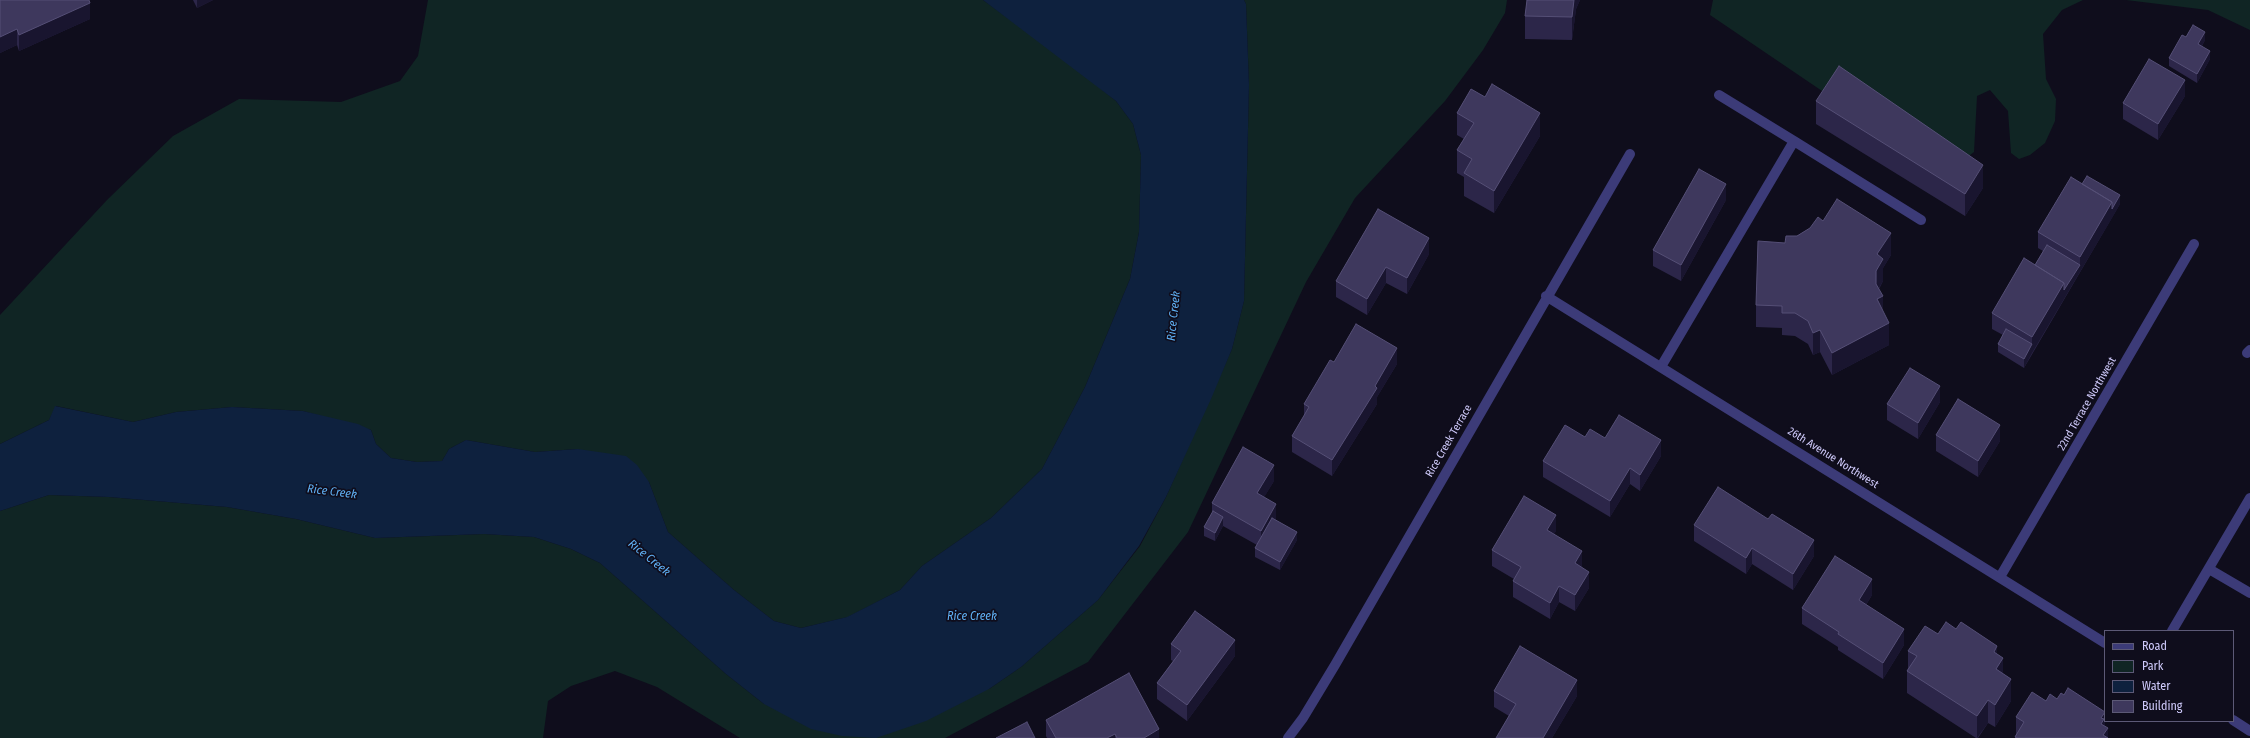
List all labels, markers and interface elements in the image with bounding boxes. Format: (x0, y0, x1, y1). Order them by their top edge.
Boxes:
water label: Rice Creek (1164, 290, 1184, 342)
street label: 22nd Terrace Northwest (2055, 355, 2119, 453)
street label: Rice Creek Terrace (1423, 402, 1475, 480)
street label: 26th Avenue Northwest (1785, 425, 1881, 491)
water label: Rice Creek (306, 482, 358, 502)
water label: Rice Creek (625, 537, 673, 579)
water label: Rice Creek (947, 610, 997, 624)
legend (2104, 630, 2234, 722)
text: Road (2142, 639, 2167, 653)
text: Park (2142, 659, 2163, 673)
text: Water (2142, 679, 2170, 693)
text: Building (2142, 699, 2182, 713)

